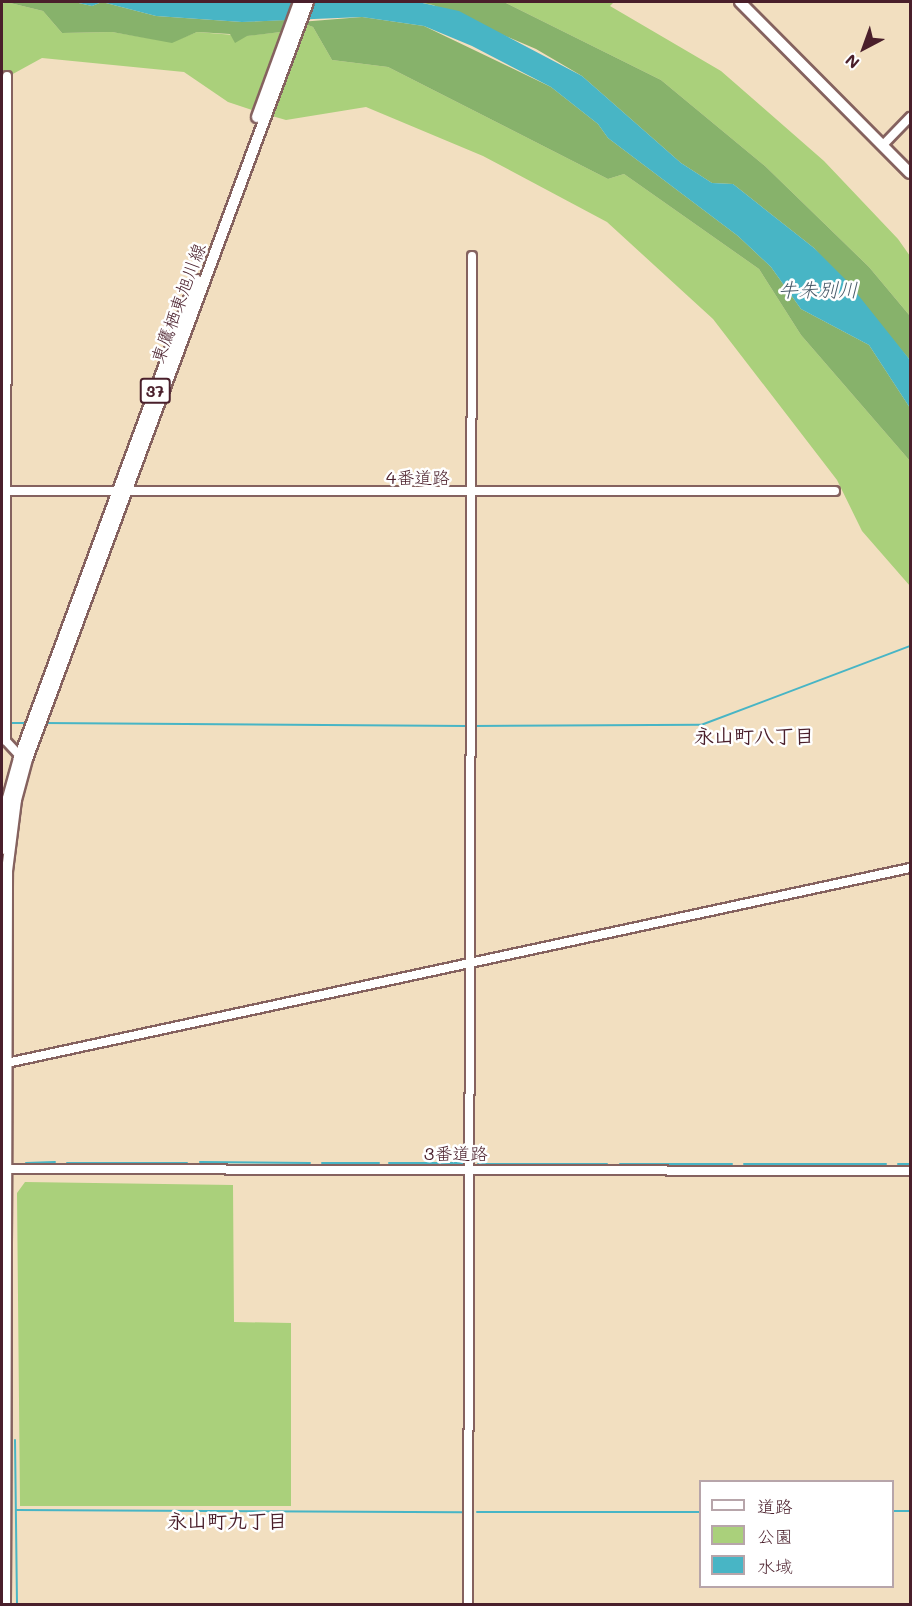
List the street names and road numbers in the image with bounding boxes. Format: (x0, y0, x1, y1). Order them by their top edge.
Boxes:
street label: 東鷹栖東旭川線 (146, 240, 210, 366)
road number: 37 (138, 378, 172, 404)
street label: 4番道路 (386, 466, 450, 488)
street label: 3番道路 (424, 1142, 488, 1164)

